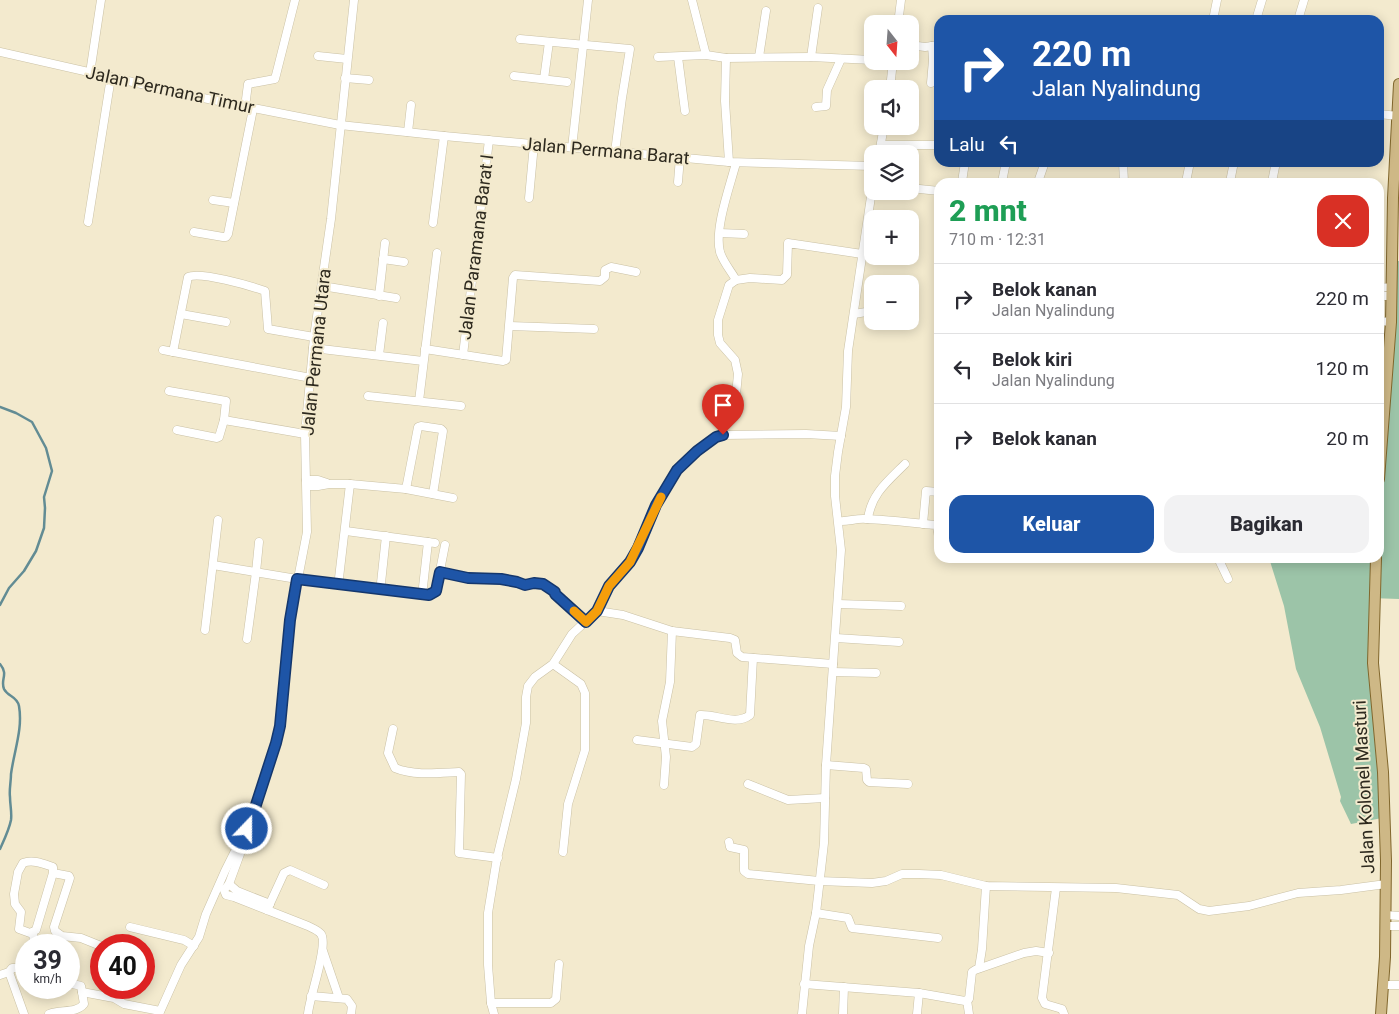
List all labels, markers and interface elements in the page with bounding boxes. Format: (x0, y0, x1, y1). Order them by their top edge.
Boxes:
north arrow (864, 15, 919, 70)
map controls (864, 15, 919, 330)
text: 220 m (1032, 34, 1131, 75)
icon: right (949, 35, 1014, 100)
street label: Jalan Permana Timur (84, 61, 256, 118)
text: Jalan Nyalindung (1032, 76, 1201, 101)
button: sound (864, 80, 919, 135)
icon: left (995, 130, 1023, 158)
street label: Jalan Permana Barat (522, 133, 690, 168)
text: Lalu (949, 133, 985, 156)
button: layers (864, 145, 919, 200)
street label: Jalan Paramana Barat I (454, 153, 497, 341)
text: 2 mnt (949, 193, 1027, 228)
button: close (1317, 195, 1369, 247)
button: + (864, 210, 919, 265)
text: 710 m · 12:31 (949, 230, 1046, 249)
street label: Jalan Permana Utara (296, 267, 335, 437)
button: − (864, 275, 919, 330)
text: Belok kanan (992, 278, 1097, 301)
icon: right (949, 285, 977, 313)
text: 220 m (1316, 287, 1369, 310)
text: Jalan Nyalindung (992, 301, 1115, 320)
text: Belok kiri (992, 348, 1072, 371)
icon: left (949, 355, 977, 383)
text: 120 m (1316, 357, 1369, 380)
text: Jalan Nyalindung (992, 371, 1115, 390)
pin (702, 384, 744, 435)
icon: arrive (709, 391, 737, 419)
icon: right (949, 425, 977, 453)
text: Belok kanan (992, 427, 1097, 450)
text: 20 m (1326, 427, 1369, 450)
button: Keluar (949, 495, 1154, 553)
button: Bagikan (1164, 495, 1369, 553)
street label: Jalan Kolonel Masturi (1348, 700, 1379, 874)
position arrow (220, 802, 272, 854)
speed limit sign: 40 (90, 934, 155, 999)
text: 39 (33, 946, 62, 975)
text: km/h (33, 972, 62, 986)

